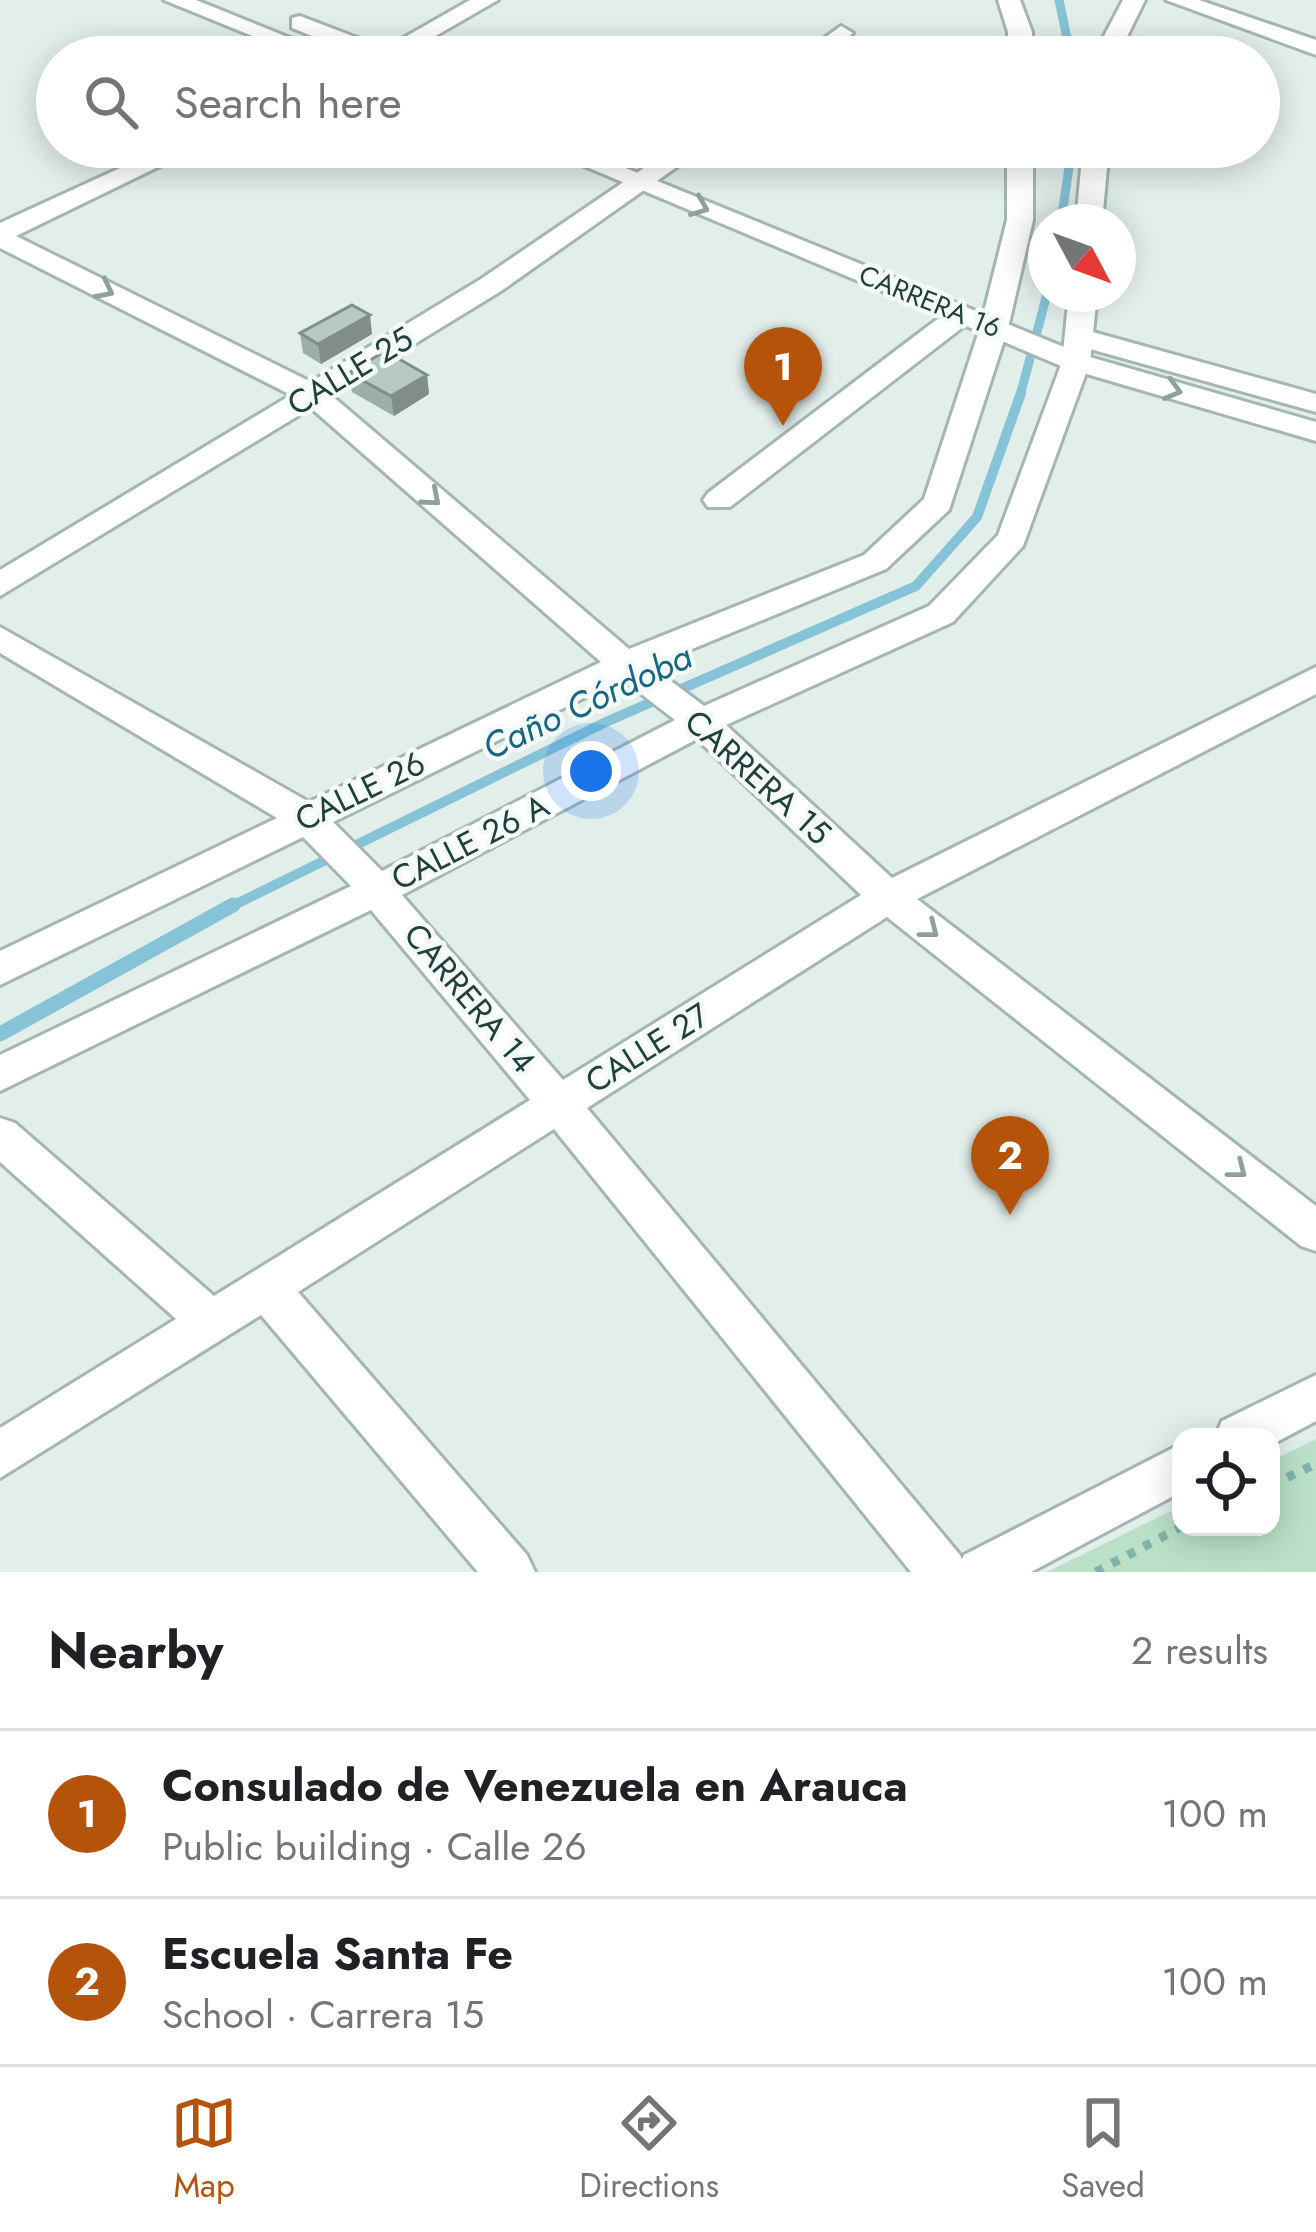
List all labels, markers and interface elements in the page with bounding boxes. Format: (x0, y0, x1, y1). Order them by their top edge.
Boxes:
search box (36, 36, 1280, 168)
icon: search (78, 69, 144, 135)
text: Search here (174, 70, 402, 135)
one-way arrow (688, 193, 709, 217)
north arrow (1028, 204, 1136, 312)
street label: CARRERA 16 (853, 255, 1007, 347)
one-way arrow (92, 276, 114, 299)
street label: CALLE 25 (278, 315, 422, 427)
pin: 1 (744, 327, 822, 426)
one-way arrow (1162, 376, 1183, 401)
one-way arrow (418, 483, 440, 505)
water label: Caño Córdoba (474, 630, 700, 772)
street label: CARRERA 15 (674, 698, 842, 856)
street label: CALLE 26 (287, 739, 433, 843)
your location (561, 741, 621, 801)
street label: CALLE 26 A (383, 782, 557, 902)
street label: CARRERA 14 (393, 913, 547, 1083)
one-way arrow (917, 916, 939, 937)
street label: CALLE 27 (576, 991, 718, 1104)
pin: 2 (971, 1116, 1049, 1215)
one-way arrow (1224, 1156, 1246, 1177)
map controls (1172, 1428, 1280, 1536)
button: locate (1172, 1428, 1280, 1536)
text: Nearby (48, 1613, 223, 1687)
text: 2 results (1131, 1622, 1268, 1679)
text: Consulado de Venezuela en Arauca (162, 1753, 908, 1818)
text: 1 (77, 1785, 97, 1842)
text: 100 m (1162, 1785, 1268, 1842)
text: Public building · Calle 26 (162, 1818, 587, 1875)
text: Escuela Santa Fe (162, 1921, 513, 1986)
text: 2 (74, 1953, 100, 2010)
text: 100 m (1162, 1953, 1268, 2010)
text: School · Carrera 15 (162, 1986, 484, 2043)
tab: Map (171, 2090, 237, 2209)
tab: Directions (579, 2090, 719, 2209)
tab: Saved (1061, 2090, 1145, 2209)

